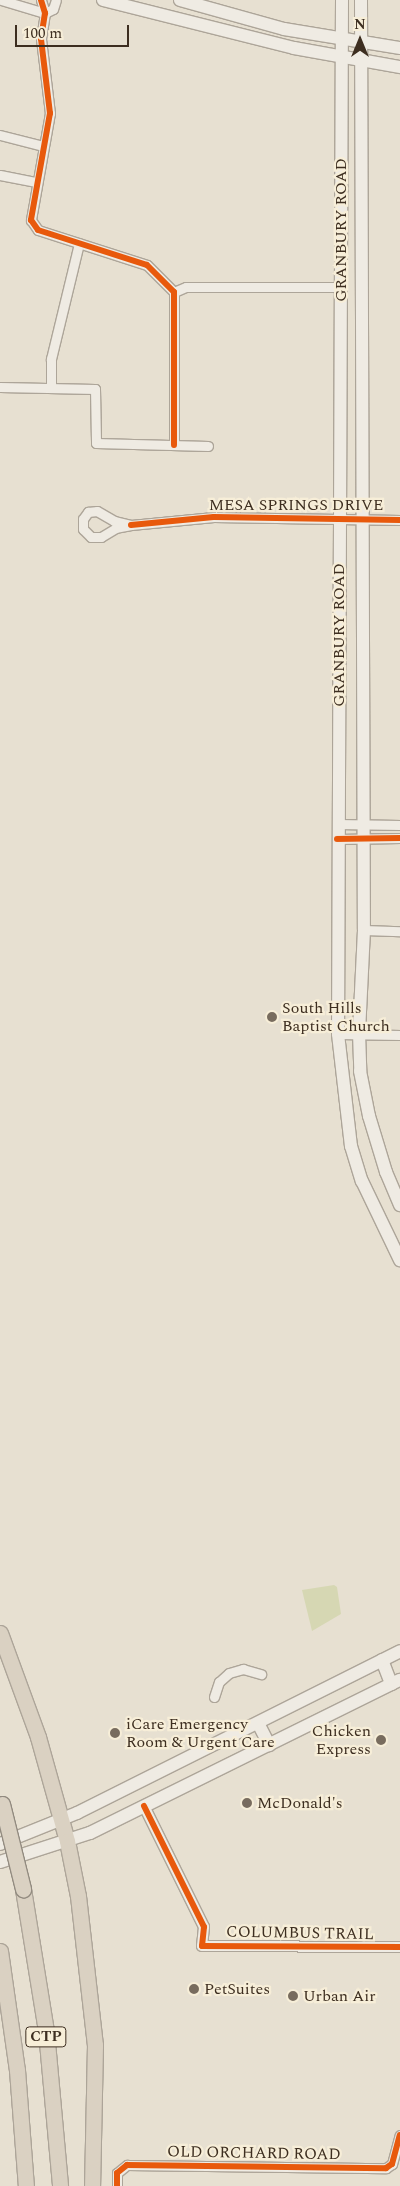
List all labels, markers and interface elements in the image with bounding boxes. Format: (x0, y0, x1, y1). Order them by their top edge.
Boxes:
text: N (354, 14, 366, 35)
scale bar (18, 15, 131, 47)
north arrow (335, 15, 385, 65)
text: 100 m (23, 22, 62, 45)
street label: GRANBURY ROAD (331, 158, 351, 302)
street label: MESA SPRINGS DRIVE (209, 495, 383, 515)
street label: GRANBURY ROAD (329, 563, 349, 707)
place label: South Hills Baptist Church (282, 998, 390, 1036)
marker: South Hills Baptist Church (266, 1011, 278, 1023)
place label: iCare Emergency Room & Urgent Care (126, 1714, 275, 1752)
place label: Chicken Express (312, 1721, 371, 1759)
marker: iCare Emergency Room & Urgent Care (108, 1726, 122, 1740)
marker: Chicken Express (375, 1734, 387, 1746)
place label: McDonald's (257, 1793, 343, 1813)
marker: McDonald's (241, 1797, 253, 1809)
street label: COLUMBUS TRAIL (226, 1922, 374, 1944)
place label: PetSuites (204, 1979, 270, 1999)
marker: PetSuites (188, 1983, 200, 1995)
place label: Urban Air (303, 1986, 376, 2006)
marker: Urban Air (287, 1990, 299, 2002)
road number: CTP (25, 2024, 67, 2050)
street label: OLD ORCHARD ROAD (167, 2142, 341, 2164)

